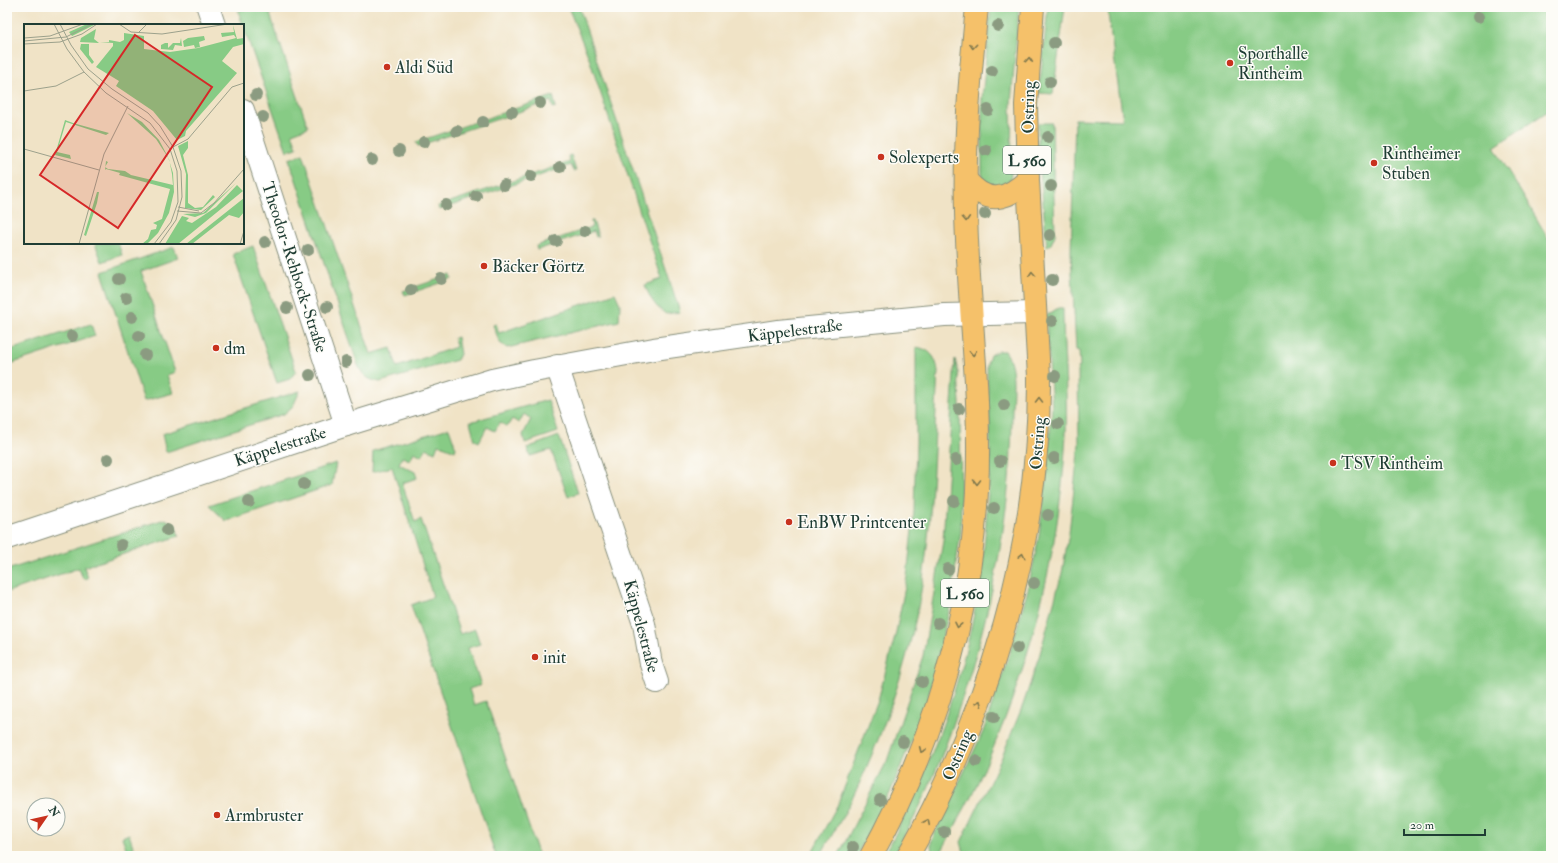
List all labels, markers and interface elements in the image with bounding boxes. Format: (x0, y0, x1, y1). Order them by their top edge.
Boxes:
inset map (24, 24, 244, 244)
one-way arrow (969, 43, 978, 49)
place label: Sporthalle Rintheim (1238, 43, 1308, 84)
place label: Aldi Süd (394, 57, 454, 78)
one-way arrow (1025, 57, 1033, 63)
marker: Sporthalle Rintheim (1225, 58, 1235, 68)
marker: Aldi Süd (382, 62, 392, 72)
street label: Ostring (1018, 80, 1039, 134)
place label: Rintheimer Stuben (1382, 143, 1461, 184)
road number: L 560 (1003, 146, 1051, 174)
place label: Solexperts (889, 147, 959, 169)
marker: Solexperts (876, 152, 886, 162)
marker: Rintheimer Stuben (1369, 158, 1379, 168)
street label: Theodor-Rehbock-Straße (257, 179, 332, 355)
one-way arrow (962, 216, 970, 222)
place label: Bäcker Görtz (492, 256, 584, 277)
marker: Bäcker Görtz (479, 261, 489, 271)
one-way arrow (1028, 271, 1037, 277)
street label: Käppelestraße (746, 314, 844, 348)
place label: dm (224, 338, 246, 359)
marker: dm (211, 343, 221, 353)
one-way arrow (969, 350, 978, 356)
one-way arrow (1035, 397, 1043, 403)
street label: Ostring (1025, 415, 1050, 470)
street label: Käppelestraße (231, 422, 329, 472)
place label: TSV Rintheim (1341, 453, 1443, 474)
marker: TSV Rintheim (1328, 458, 1338, 468)
one-way arrow (973, 479, 981, 485)
place label: EnBW Printcenter (797, 512, 927, 533)
marker: EnBW Printcenter (784, 517, 794, 527)
one-way arrow (1017, 553, 1025, 560)
street label: Käppelestraße (618, 577, 664, 675)
road number: L 560 (941, 579, 989, 607)
one-way arrow (955, 622, 963, 628)
place label: init (543, 647, 567, 668)
marker: init (530, 652, 540, 662)
one-way arrow (974, 699, 982, 706)
street label: Ostring (937, 726, 978, 784)
one-way arrow (919, 745, 927, 753)
north arrow (26, 797, 66, 837)
text: N (45, 803, 63, 820)
place label: Armbruster (224, 805, 304, 826)
marker: Armbruster (212, 810, 222, 820)
scale bar (1404, 811, 1485, 837)
one-way arrow (922, 818, 930, 826)
text: 20 m (1410, 818, 1435, 833)

